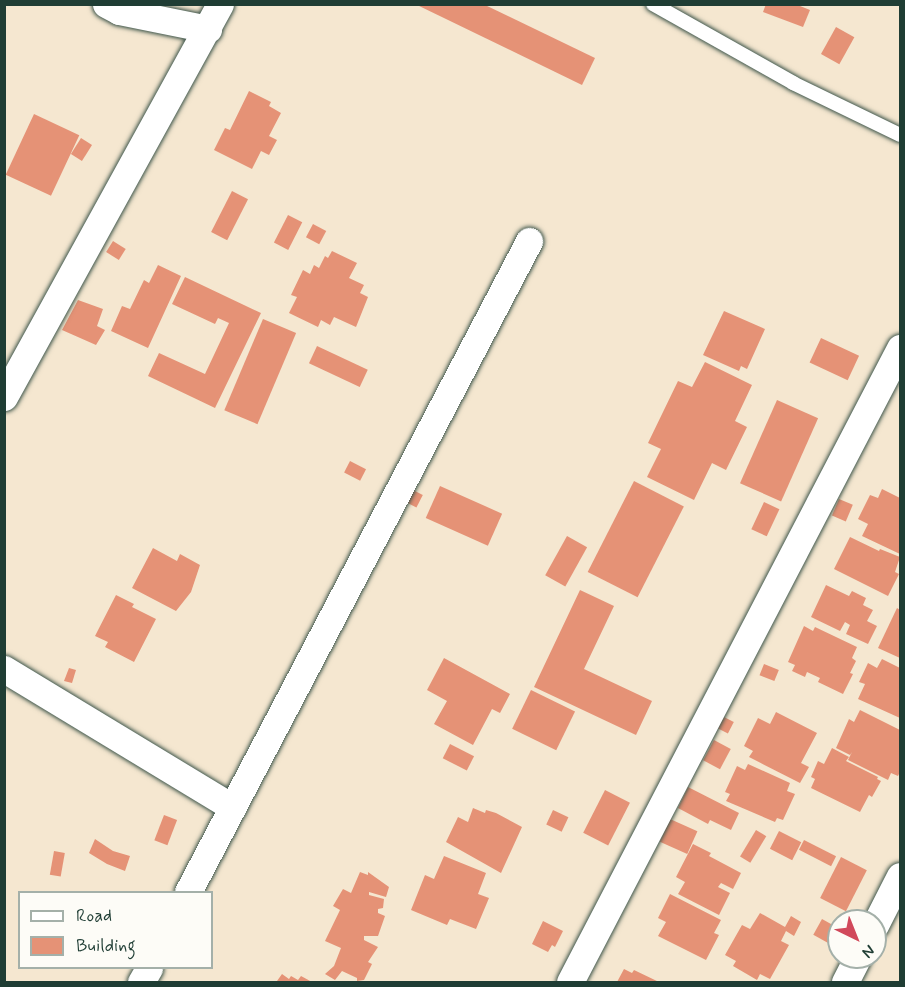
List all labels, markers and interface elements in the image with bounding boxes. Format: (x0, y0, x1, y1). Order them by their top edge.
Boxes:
legend (18, 891, 213, 969)
text: Road (76, 904, 112, 928)
north arrow (827, 909, 887, 969)
text: Building (76, 934, 136, 958)
text: N (857, 940, 879, 962)

